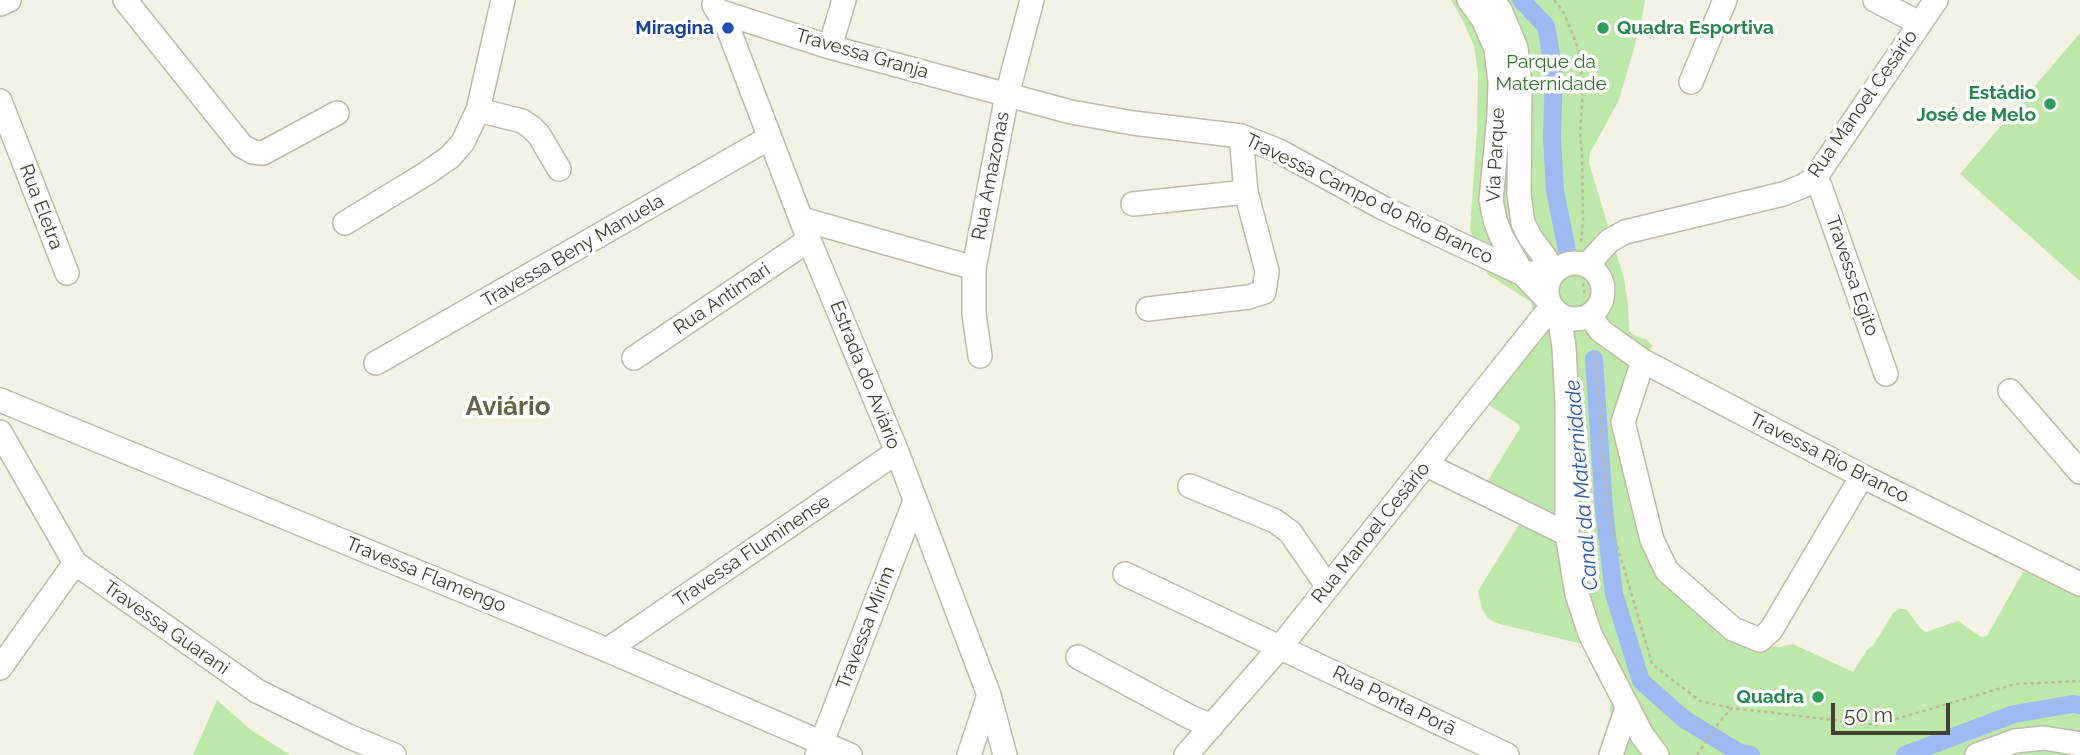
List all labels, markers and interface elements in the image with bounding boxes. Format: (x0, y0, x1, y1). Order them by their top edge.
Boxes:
place label: Miragina (635, 17, 714, 39)
place label: Quadra Esportiva (1617, 17, 1774, 39)
marker: Miragina (720, 20, 736, 36)
marker: Quadra Esportiva (1595, 20, 1611, 36)
street label: Travessa Granja (793, 24, 931, 84)
street label: Rua Manoel Cesário (1803, 26, 1923, 182)
park label: Parque da Maternidade (1495, 51, 1607, 95)
place label: Estádio José de Melo (1917, 82, 2036, 126)
marker: Estádio José de Melo (2042, 96, 2058, 112)
street label: Via Parque (1482, 107, 1510, 203)
street label: Rua Amazonas (967, 110, 1015, 242)
street label: Travessa Campo do Rio Branco (1241, 129, 1497, 269)
street label: Rua Eletra (14, 161, 68, 253)
street label: Travessa Beny Manuela (478, 189, 668, 313)
street label: Travessa Egito (1821, 213, 1883, 339)
street label: Rua Antimari (669, 258, 775, 340)
street label: Estrada do Aviário (825, 297, 905, 453)
water label: Canal da Maternidade (1560, 378, 1604, 592)
district label: Aviário (466, 391, 550, 423)
street label: Travessa Rio Branco (1745, 408, 1913, 508)
street label: Rua Manoel Cesário (1307, 458, 1435, 608)
street label: Travessa Fluminense (669, 490, 835, 612)
street label: Travessa Flamengo (343, 532, 509, 618)
street label: Travessa Mirim (832, 563, 900, 693)
street label: Travessa Guarani (99, 576, 233, 680)
street label: Rua Ponta Porã (1329, 661, 1459, 741)
place label: Quadra (1737, 686, 1804, 708)
scale bar (1835, 688, 1954, 732)
marker: Quadra (1810, 689, 1826, 705)
text: 50 m (1844, 702, 1893, 727)

